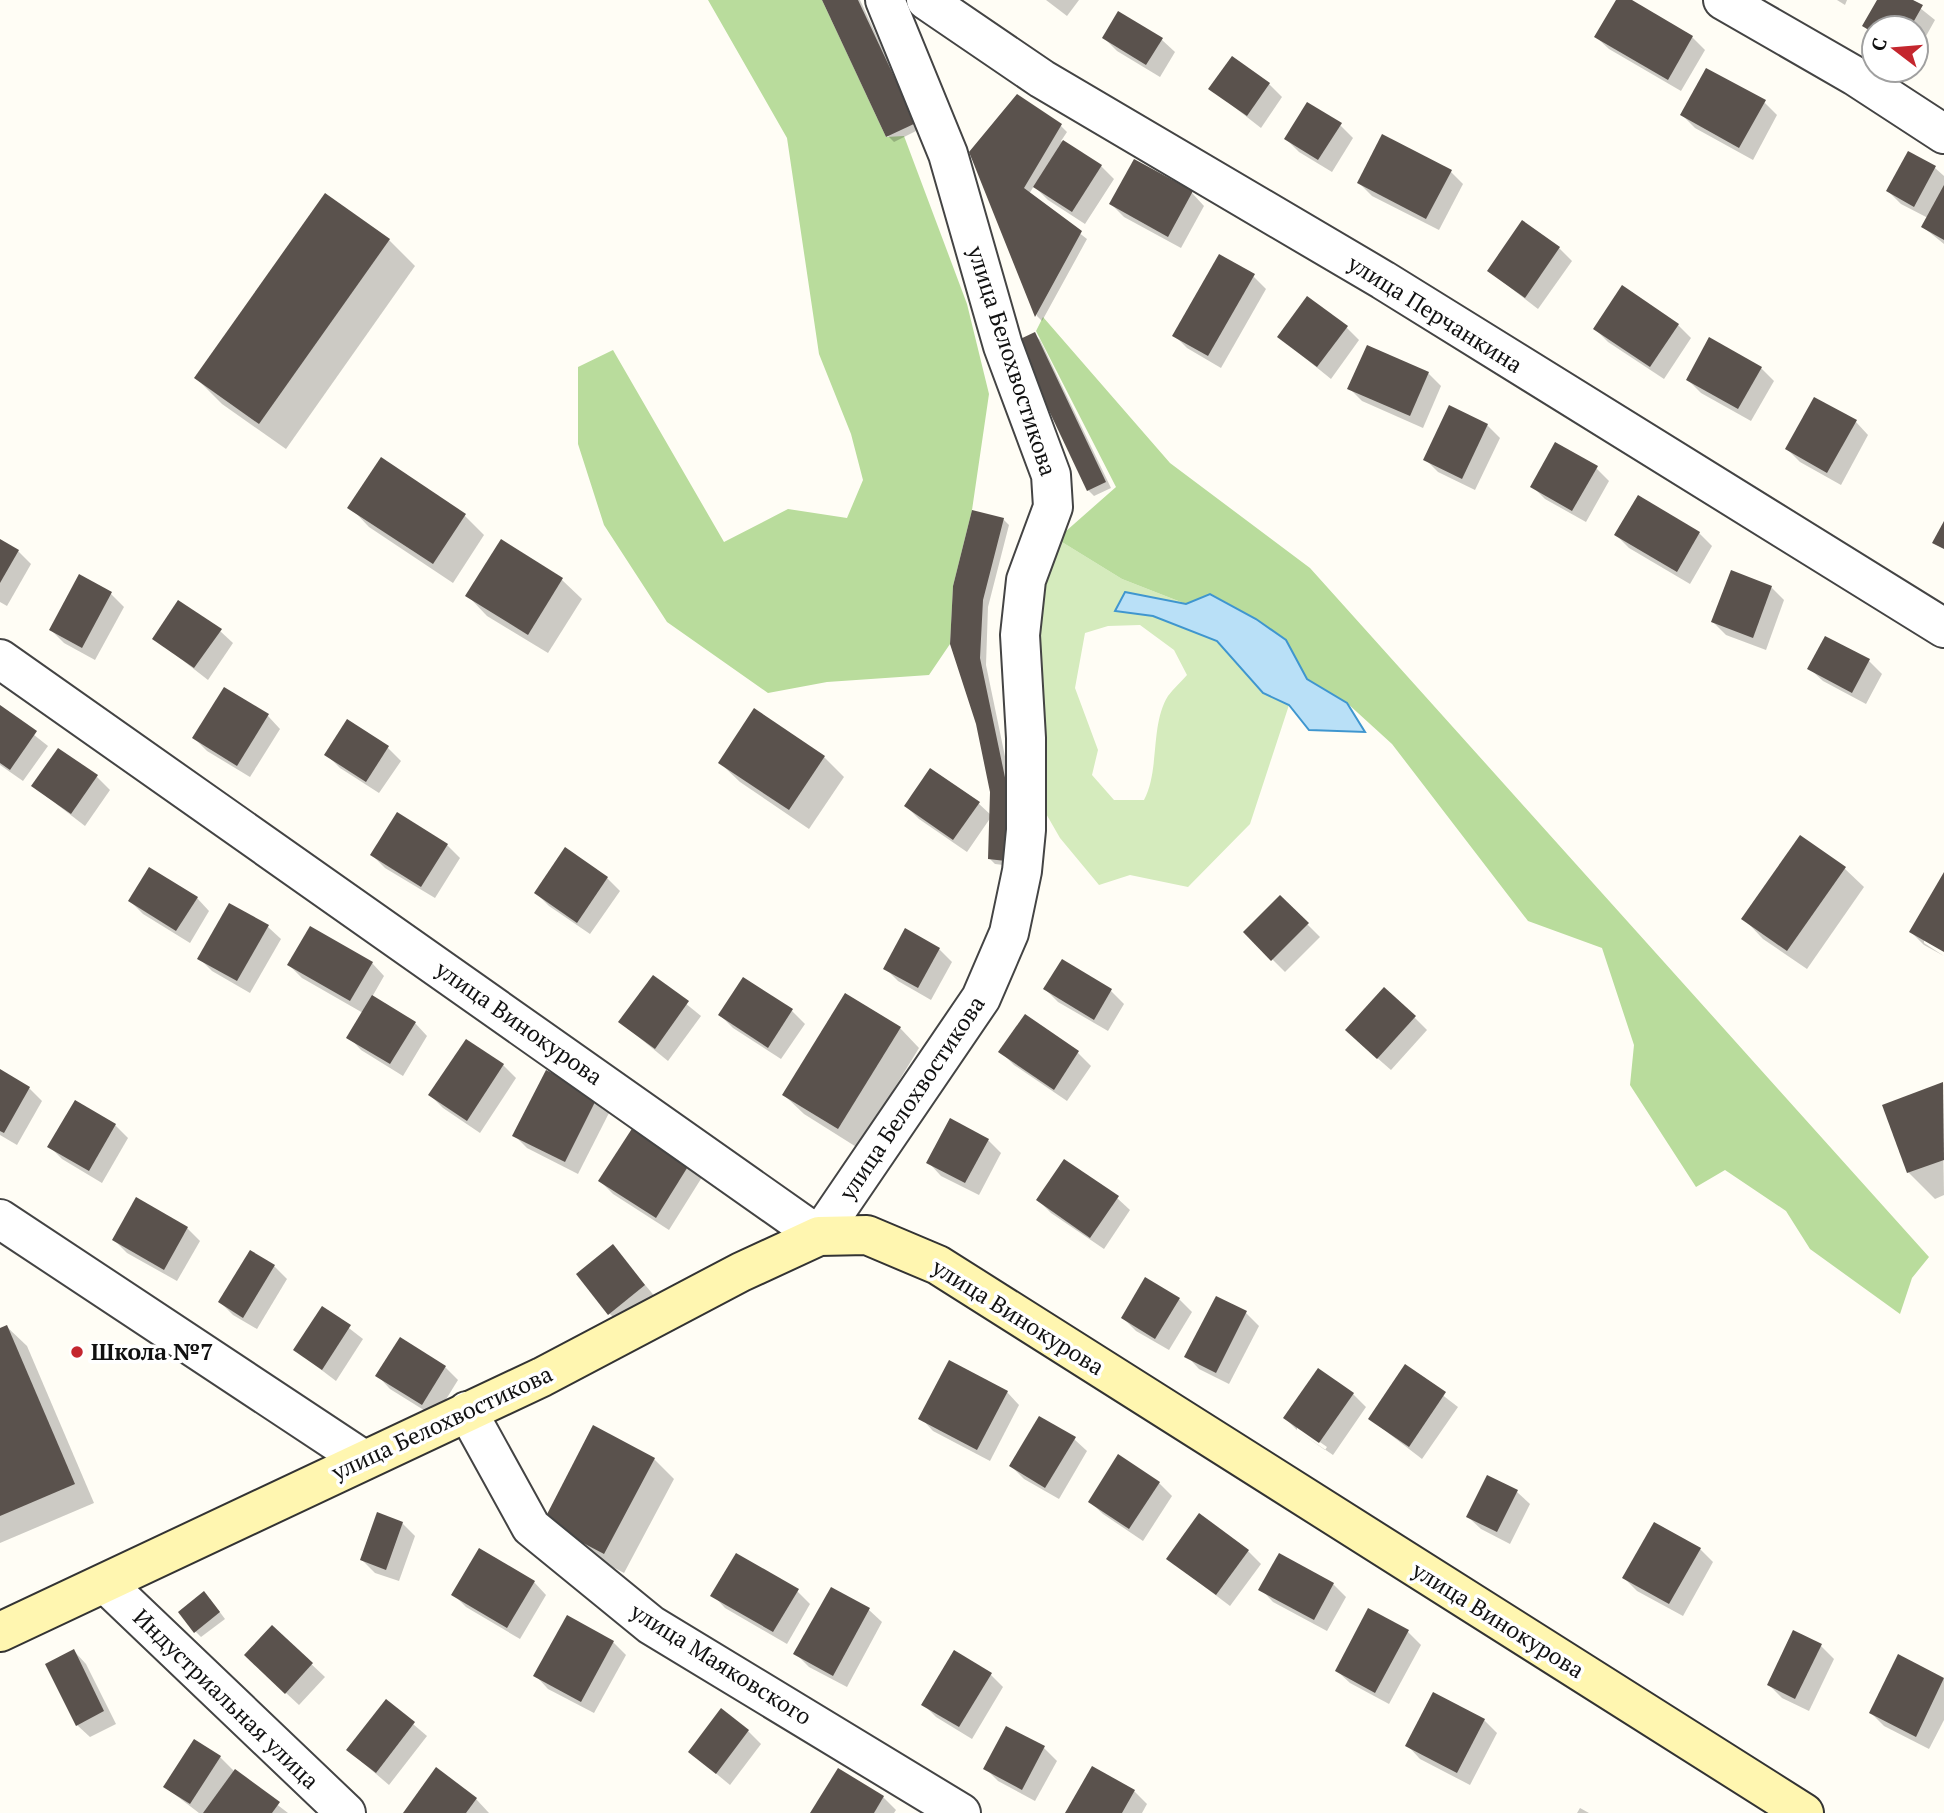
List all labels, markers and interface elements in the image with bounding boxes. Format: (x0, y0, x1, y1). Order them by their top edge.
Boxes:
north arrow (1860, 14, 1930, 84)
text: С (1864, 35, 1892, 54)
street label: улица Белохвостикова (960, 241, 1064, 480)
street label: улица Перчанкина (1341, 247, 1529, 380)
street label: улица Винокурова (429, 953, 609, 1092)
street label: улица Белохвостикова (831, 989, 992, 1207)
street label: улица Винокурова (925, 1251, 1111, 1382)
place label: Школа №7 (91, 1336, 213, 1367)
marker: Школа №7 (69, 1344, 85, 1360)
street label: улица Белохвостикова (326, 1358, 558, 1488)
street label: улица Винокурова (1405, 1554, 1591, 1685)
street label: улица Маяковского (624, 1595, 818, 1732)
street label: Индустриальная улица (127, 1602, 326, 1796)

